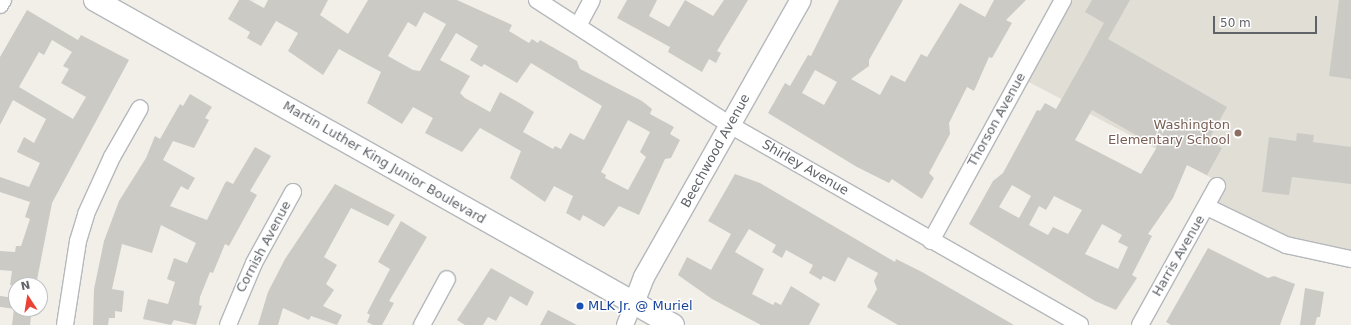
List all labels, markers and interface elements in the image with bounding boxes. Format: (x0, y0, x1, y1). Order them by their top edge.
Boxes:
scale bar (1215, 8, 1319, 34)
text: 50 m (1220, 16, 1251, 30)
street label: Thorson Avenue (965, 70, 1029, 170)
street label: Beechwood Avenue (678, 91, 754, 211)
street label: Martin Luther King Junior Boulevard (280, 98, 488, 228)
place label: Washington Elementary School (1108, 118, 1230, 149)
marker: Washington Elementary School (1233, 128, 1243, 138)
street label: Shirley Avenue (759, 137, 851, 199)
street label: Cornish Avenue (233, 199, 295, 295)
street label: Harris Avenue (1149, 213, 1209, 299)
north arrow (8, 277, 48, 317)
text: N (20, 278, 31, 293)
place label: MLK Jr. @ Muriel (588, 298, 693, 314)
marker: MLK Jr. @ Muriel (575, 301, 585, 311)

